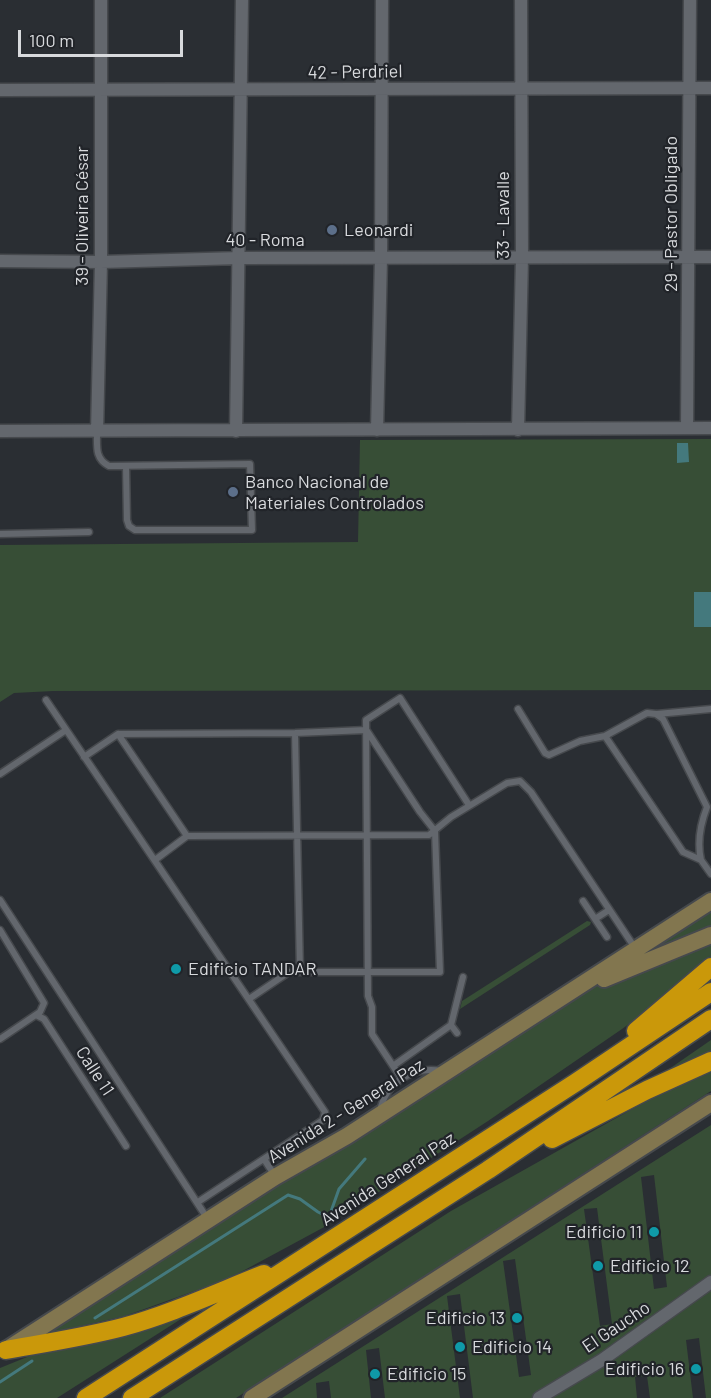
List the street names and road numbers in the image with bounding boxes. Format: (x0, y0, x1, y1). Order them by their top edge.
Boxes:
street label: 42 - Perdriel (307, 60, 403, 84)
street label: 29 - Pastor Obligado (660, 136, 682, 292)
street label: 39 - Oliveira César (71, 146, 93, 286)
street label: 33 - Lavalle (492, 171, 514, 259)
street label: 40 - Roma (225, 229, 305, 251)
street label: Calle 11 (71, 1042, 119, 1100)
street label: Avenida 2 - General Paz (264, 1054, 428, 1168)
street label: Avenida General Paz (317, 1127, 459, 1231)
street label: El Gaucho (578, 1296, 654, 1358)

